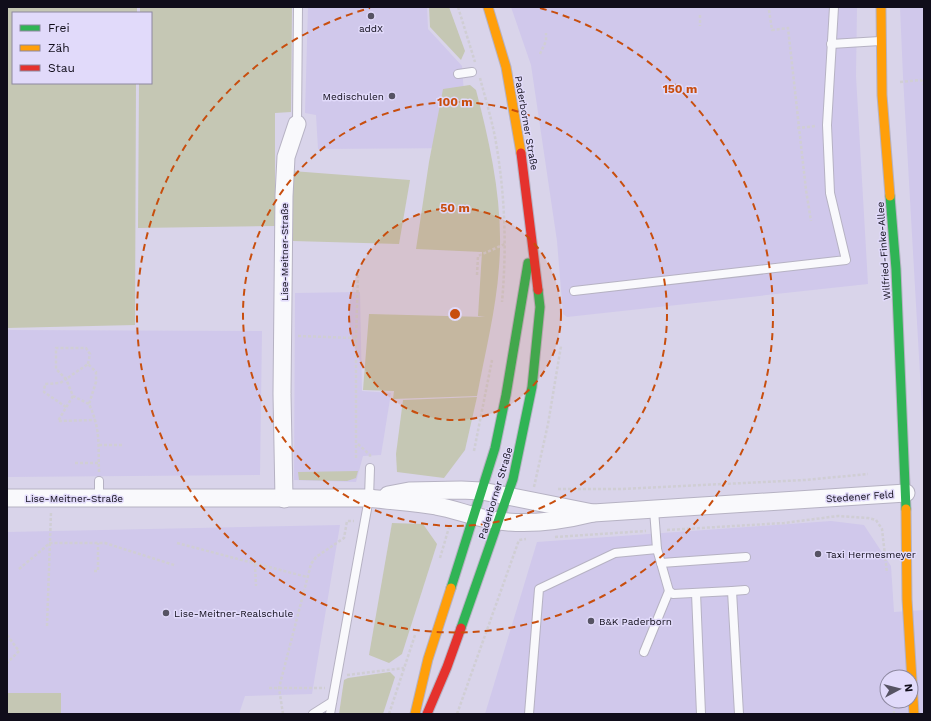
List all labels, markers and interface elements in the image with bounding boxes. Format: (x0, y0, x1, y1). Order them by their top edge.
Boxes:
marker: addX (366, 11, 376, 21)
legend (12, 12, 152, 84)
text: Frei (48, 21, 70, 35)
place label: addX (359, 23, 383, 34)
text: Zäh (48, 41, 70, 55)
text: Stau (48, 61, 75, 75)
street label: Paderborner Straße (513, 75, 540, 171)
text: 150 m (663, 82, 697, 96)
place label: Medischulen (323, 91, 384, 102)
marker: Medischulen (387, 91, 397, 101)
text: 100 m (437, 95, 473, 109)
text: 50 m (440, 201, 470, 215)
street label: Wilfried-Finke-Allee (875, 201, 892, 300)
street label: Lise-Meitner-Straße (279, 203, 290, 301)
centre of rings (448, 307, 462, 321)
street label: Paderborner Straße (476, 446, 515, 540)
street label: Stedener Feld (826, 489, 894, 504)
street label: Lise-Meitner-Straße (25, 493, 123, 504)
marker: Taxi Hermesmeyer (813, 549, 823, 559)
place label: Taxi Hermesmeyer (826, 549, 916, 560)
marker: Lise-Meitner-Realschule (161, 608, 171, 618)
place label: Lise-Meitner-Realschule (174, 608, 294, 619)
marker: B&K Paderborn (586, 616, 596, 626)
place label: B&K Paderborn (599, 616, 672, 627)
north arrow (879, 669, 919, 709)
text: N (901, 683, 915, 693)

